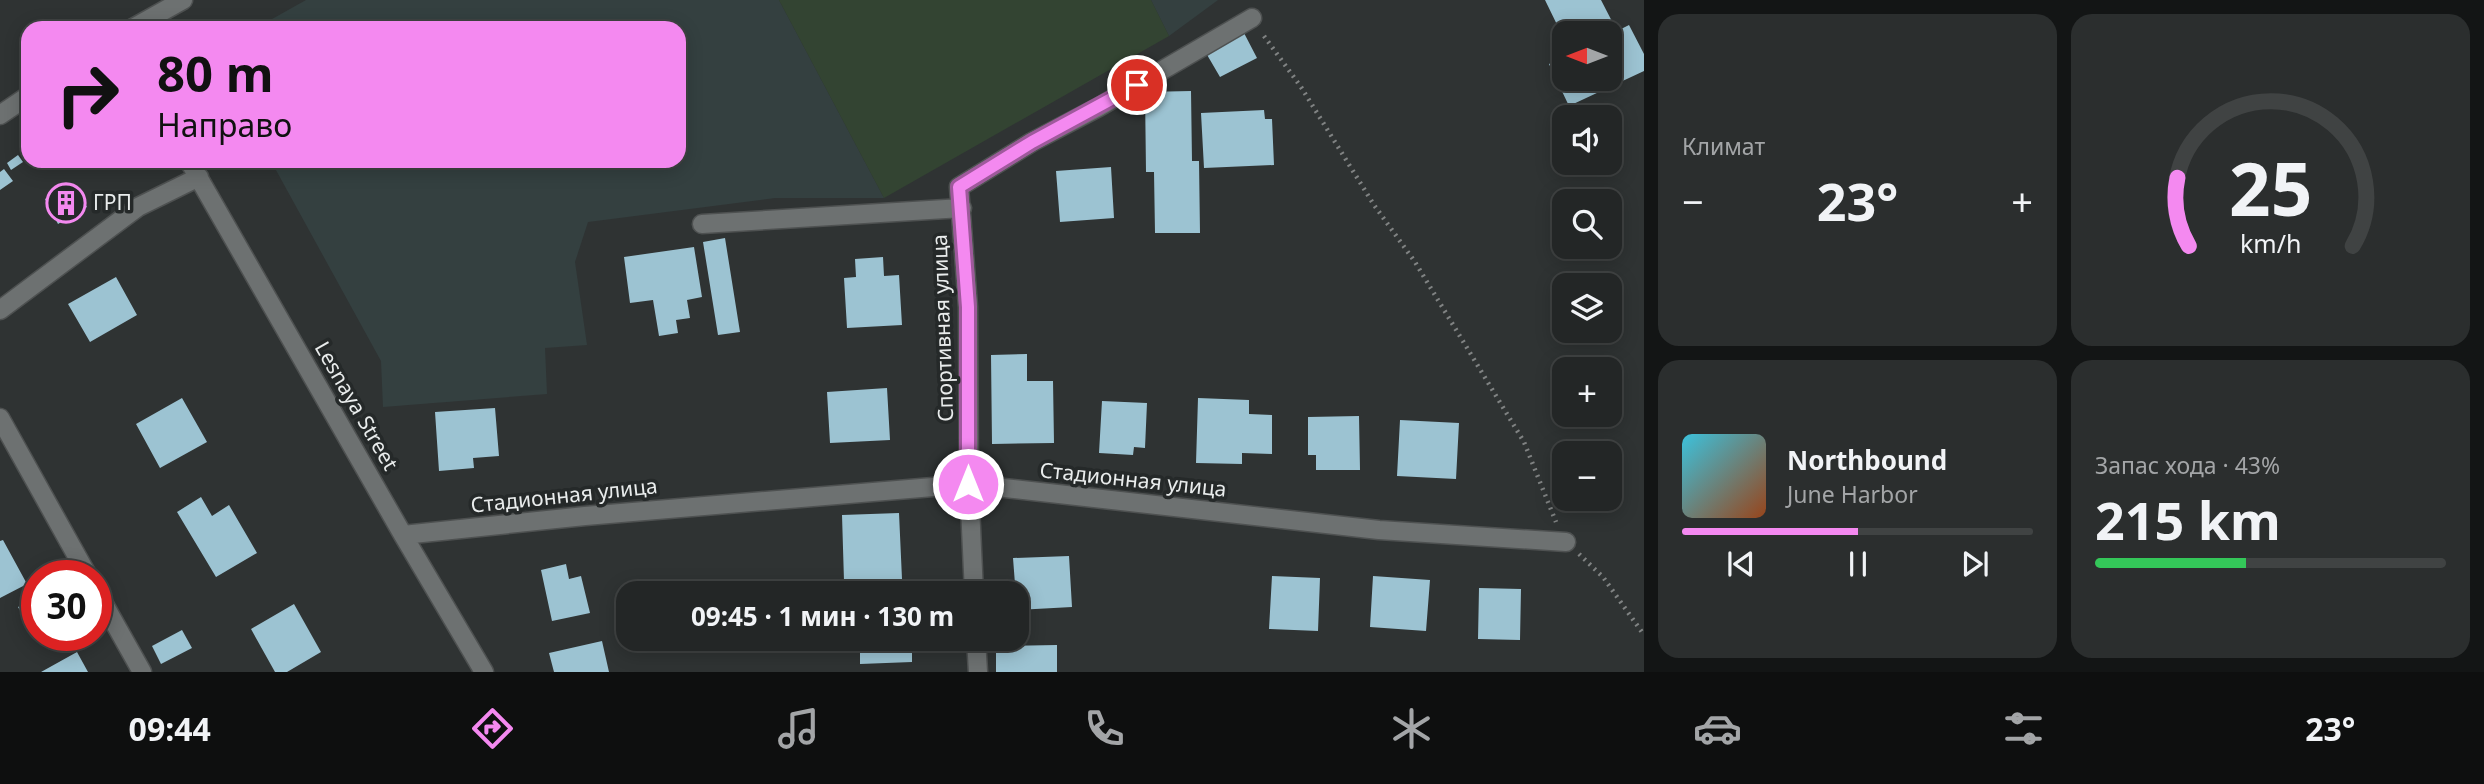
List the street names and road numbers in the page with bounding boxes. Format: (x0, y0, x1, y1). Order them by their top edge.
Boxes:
street label: Спортивная улица (925, 234, 959, 422)
street label: Lesnaya Street (309, 336, 405, 475)
street label: Стадионная улица (1038, 455, 1228, 503)
street label: Стадионная улица (469, 471, 659, 519)

